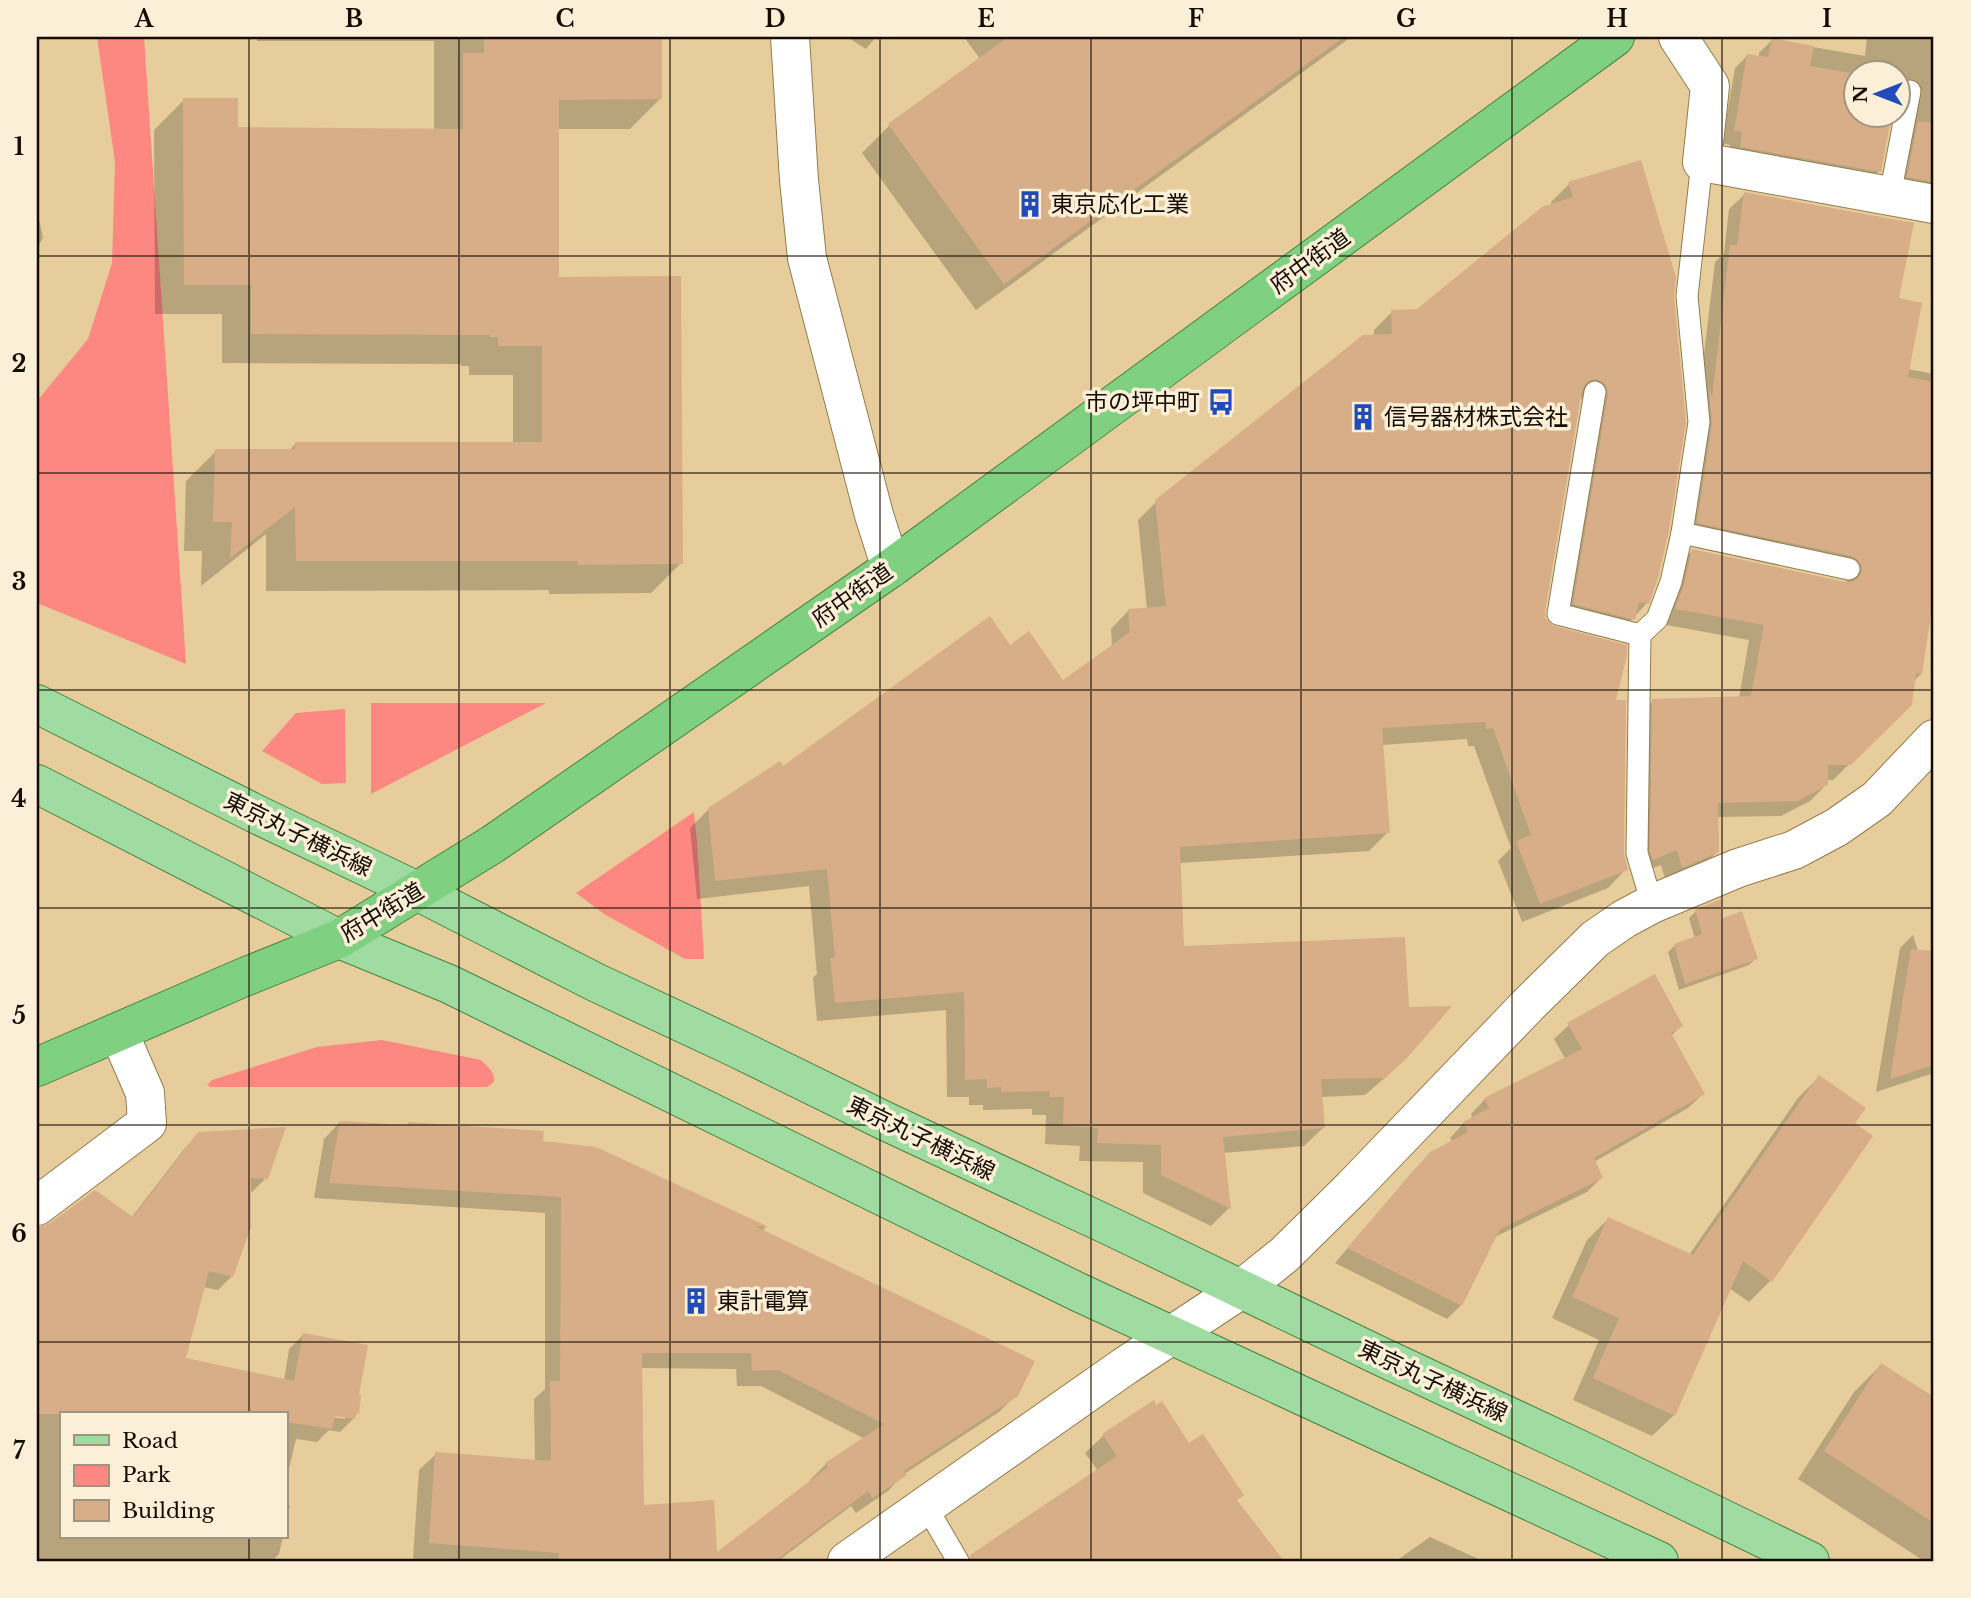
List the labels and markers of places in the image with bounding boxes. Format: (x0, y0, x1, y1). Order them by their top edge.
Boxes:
building icon: 東京応化工業 (1015, 189, 1045, 219)
place label: 東京応化工業 (1051, 190, 1189, 218)
bus stop icon: 市の坪中町 (1206, 387, 1236, 417)
place label: 市の坪中町 (1085, 388, 1200, 416)
building icon: 信号器材株式会社 (1348, 402, 1378, 432)
place label: 信号器材株式会社 (1384, 403, 1568, 431)
building icon: 東計電算 (681, 1286, 711, 1316)
place label: 東計電算 (717, 1287, 809, 1315)

